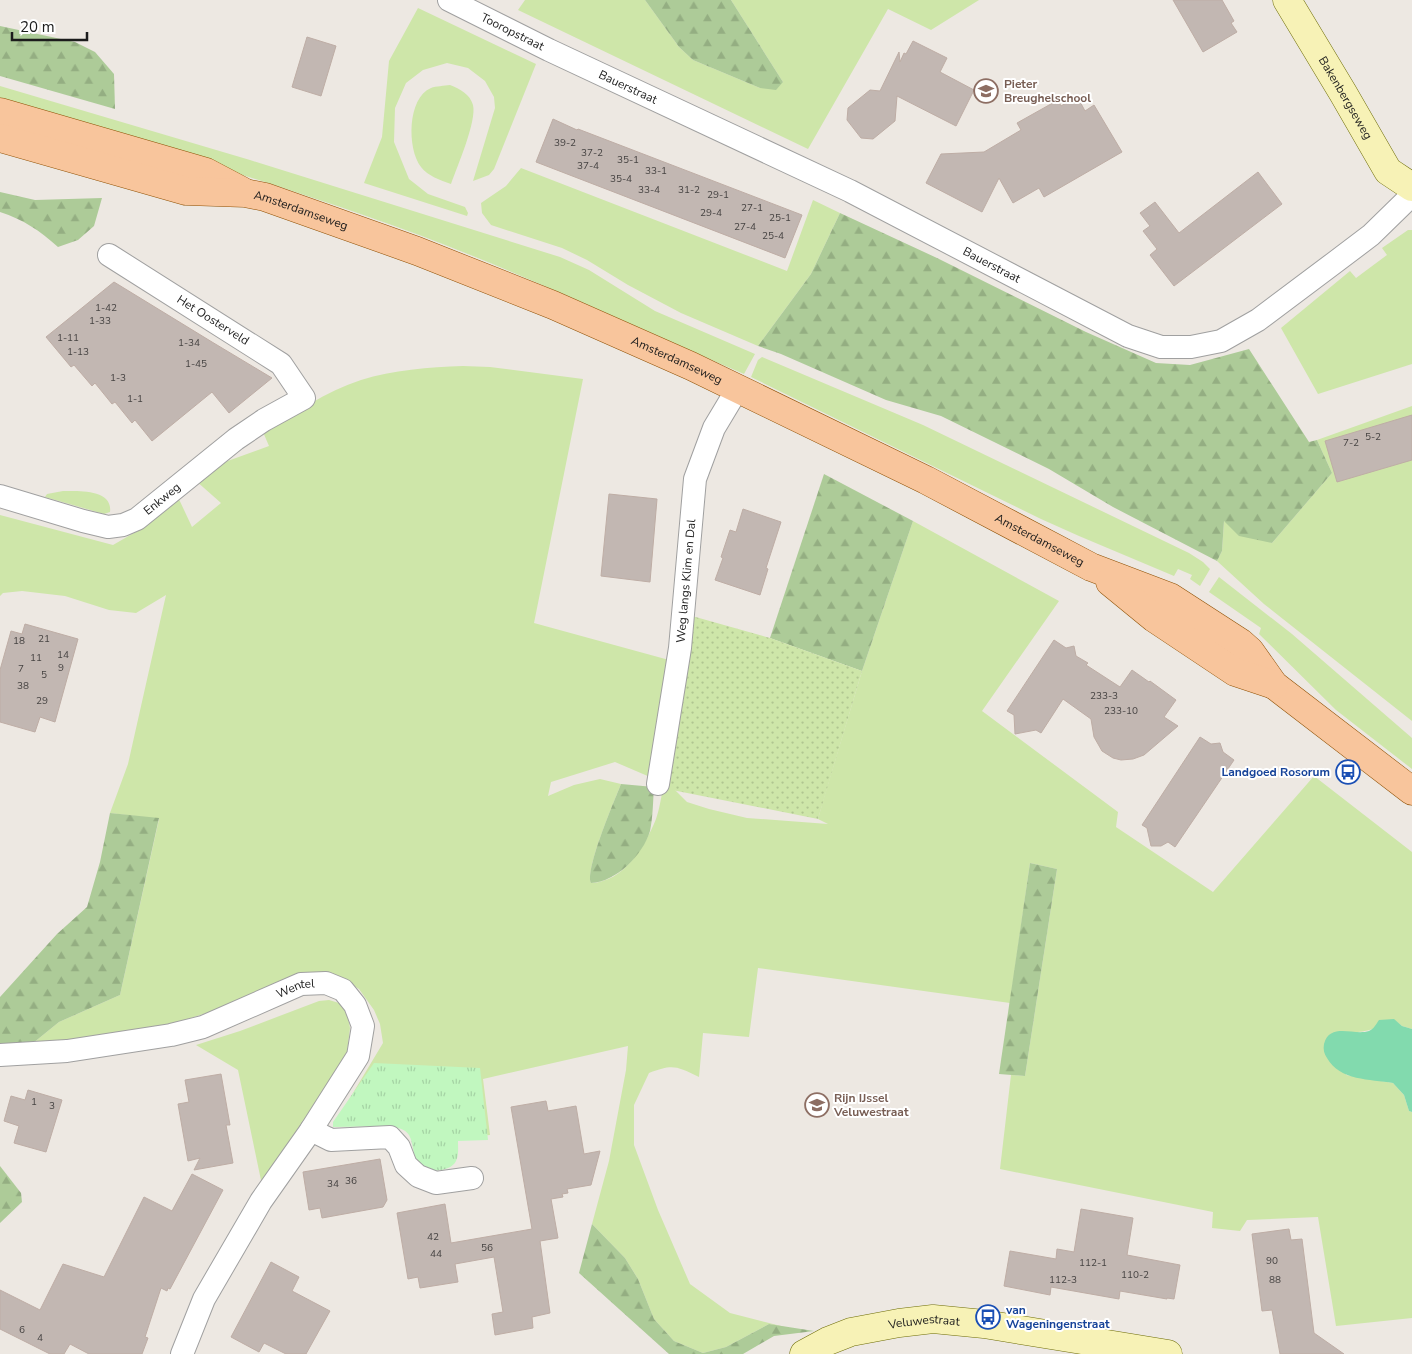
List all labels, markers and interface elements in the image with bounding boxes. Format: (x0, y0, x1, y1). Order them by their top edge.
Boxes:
street label: Tooropstraat (478, 9, 548, 55)
scale bar (12, 10, 88, 42)
text: 20 m (20, 17, 55, 37)
street label: Bakenbergseweg (1315, 53, 1376, 142)
street label: Bauerstraat (596, 66, 661, 108)
place label: Pieter Breughelschool (1004, 76, 1091, 106)
school or university icon: Pieter Breughelschool (973, 78, 999, 104)
house number: 39-2 (554, 136, 576, 150)
house number: 37-2 (581, 146, 603, 160)
house number: 35-1 (617, 153, 639, 167)
house number: 37-4 (577, 159, 599, 173)
house number: 33-1 (645, 164, 667, 178)
house number: 35-4 (610, 172, 632, 186)
house number: 33-4 (638, 183, 660, 197)
house number: 31-2 (678, 183, 700, 197)
street label: Amsterdamseweg (252, 187, 350, 234)
house number: 29-1 (707, 188, 729, 202)
house number: 27-1 (741, 201, 763, 215)
house number: 29-4 (700, 206, 722, 220)
house number: 25-1 (769, 211, 791, 225)
house number: 27-4 (734, 220, 756, 234)
house number: 25-4 (762, 229, 784, 243)
street label: Bauerstraat (960, 243, 1024, 287)
street label: Het Oosterveld (174, 291, 252, 349)
house number: 1-42 (95, 301, 117, 315)
house number: 1-33 (89, 314, 111, 328)
house number: 1-11 (57, 331, 79, 345)
street label: Amsterdamseweg (629, 333, 725, 388)
house number: 1-34 (178, 336, 200, 350)
house number: 1-13 (67, 345, 89, 359)
house number: 1-45 (185, 357, 207, 371)
house number: 1-3 (110, 371, 126, 385)
house number: 1-1 (127, 392, 143, 406)
house number: 5-2 (1365, 430, 1381, 444)
house number: 7-2 (1343, 436, 1359, 450)
street label: Enkweg (140, 479, 184, 518)
street label: Amsterdamseweg (992, 510, 1087, 570)
street label: Weg langs Klim en Dal (672, 518, 699, 644)
house number: 21 (38, 632, 50, 646)
house number: 18 (13, 634, 25, 648)
house number: 14 (57, 648, 69, 662)
house number: 11 (30, 651, 42, 665)
house number: 9 (58, 661, 64, 675)
house number: 7 (18, 662, 24, 676)
house number: 5 (41, 668, 47, 682)
house number: 38 (17, 679, 29, 693)
house number: 233-3 (1090, 689, 1118, 703)
house number: 29 (36, 694, 48, 708)
house number: 233-10 (1104, 704, 1138, 718)
bus stop icon: Landgoed Rosorum (1335, 759, 1361, 785)
place label: Landgoed Rosorum (1221, 764, 1330, 780)
street label: Wentel (274, 975, 315, 1002)
place label: Rijn IJssel Veluwestraat (833, 1090, 909, 1120)
school or university icon: Rijn IJssel Veluwestraat (804, 1092, 830, 1118)
house number: 1 (31, 1095, 37, 1109)
house number: 3 (49, 1099, 55, 1113)
house number: 36 (345, 1174, 357, 1188)
house number: 34 (327, 1177, 339, 1191)
house number: 42 (427, 1230, 439, 1244)
house number: 56 (481, 1241, 493, 1255)
house number: 44 (430, 1247, 442, 1261)
house number: 90 (1266, 1254, 1278, 1268)
house number: 112-1 (1079, 1256, 1107, 1270)
house number: 110-2 (1121, 1268, 1149, 1282)
house number: 112-3 (1049, 1273, 1077, 1287)
house number: 88 (1269, 1273, 1281, 1287)
place label: van Wageningenstraat (1005, 1302, 1110, 1332)
bus stop icon: van Wageningenstraat (975, 1304, 1001, 1330)
street label: Veluwestraat (886, 1311, 961, 1333)
house number: 6 (19, 1323, 25, 1337)
house number: 4 (37, 1331, 43, 1345)

